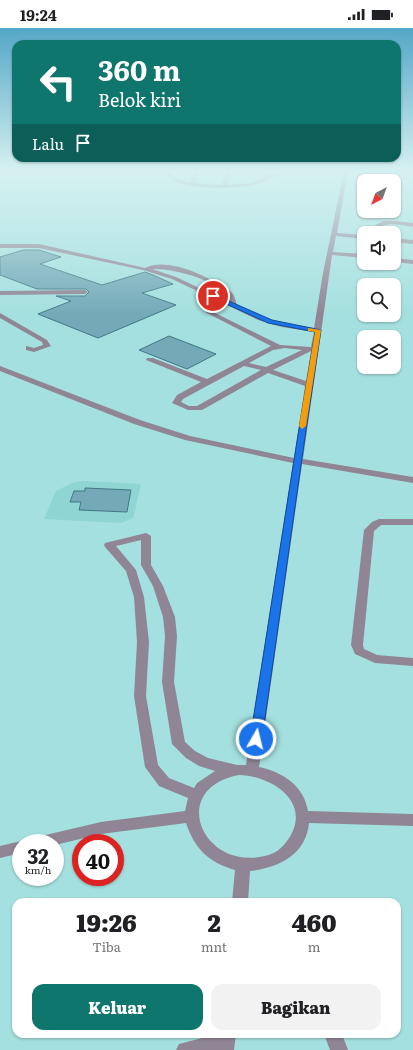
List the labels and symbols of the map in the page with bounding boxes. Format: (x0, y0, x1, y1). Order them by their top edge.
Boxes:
north arrow (357, 174, 401, 218)
pin (196, 279, 230, 313)
position arrow (235, 718, 277, 760)
speed limit sign: 40 (72, 834, 124, 886)

